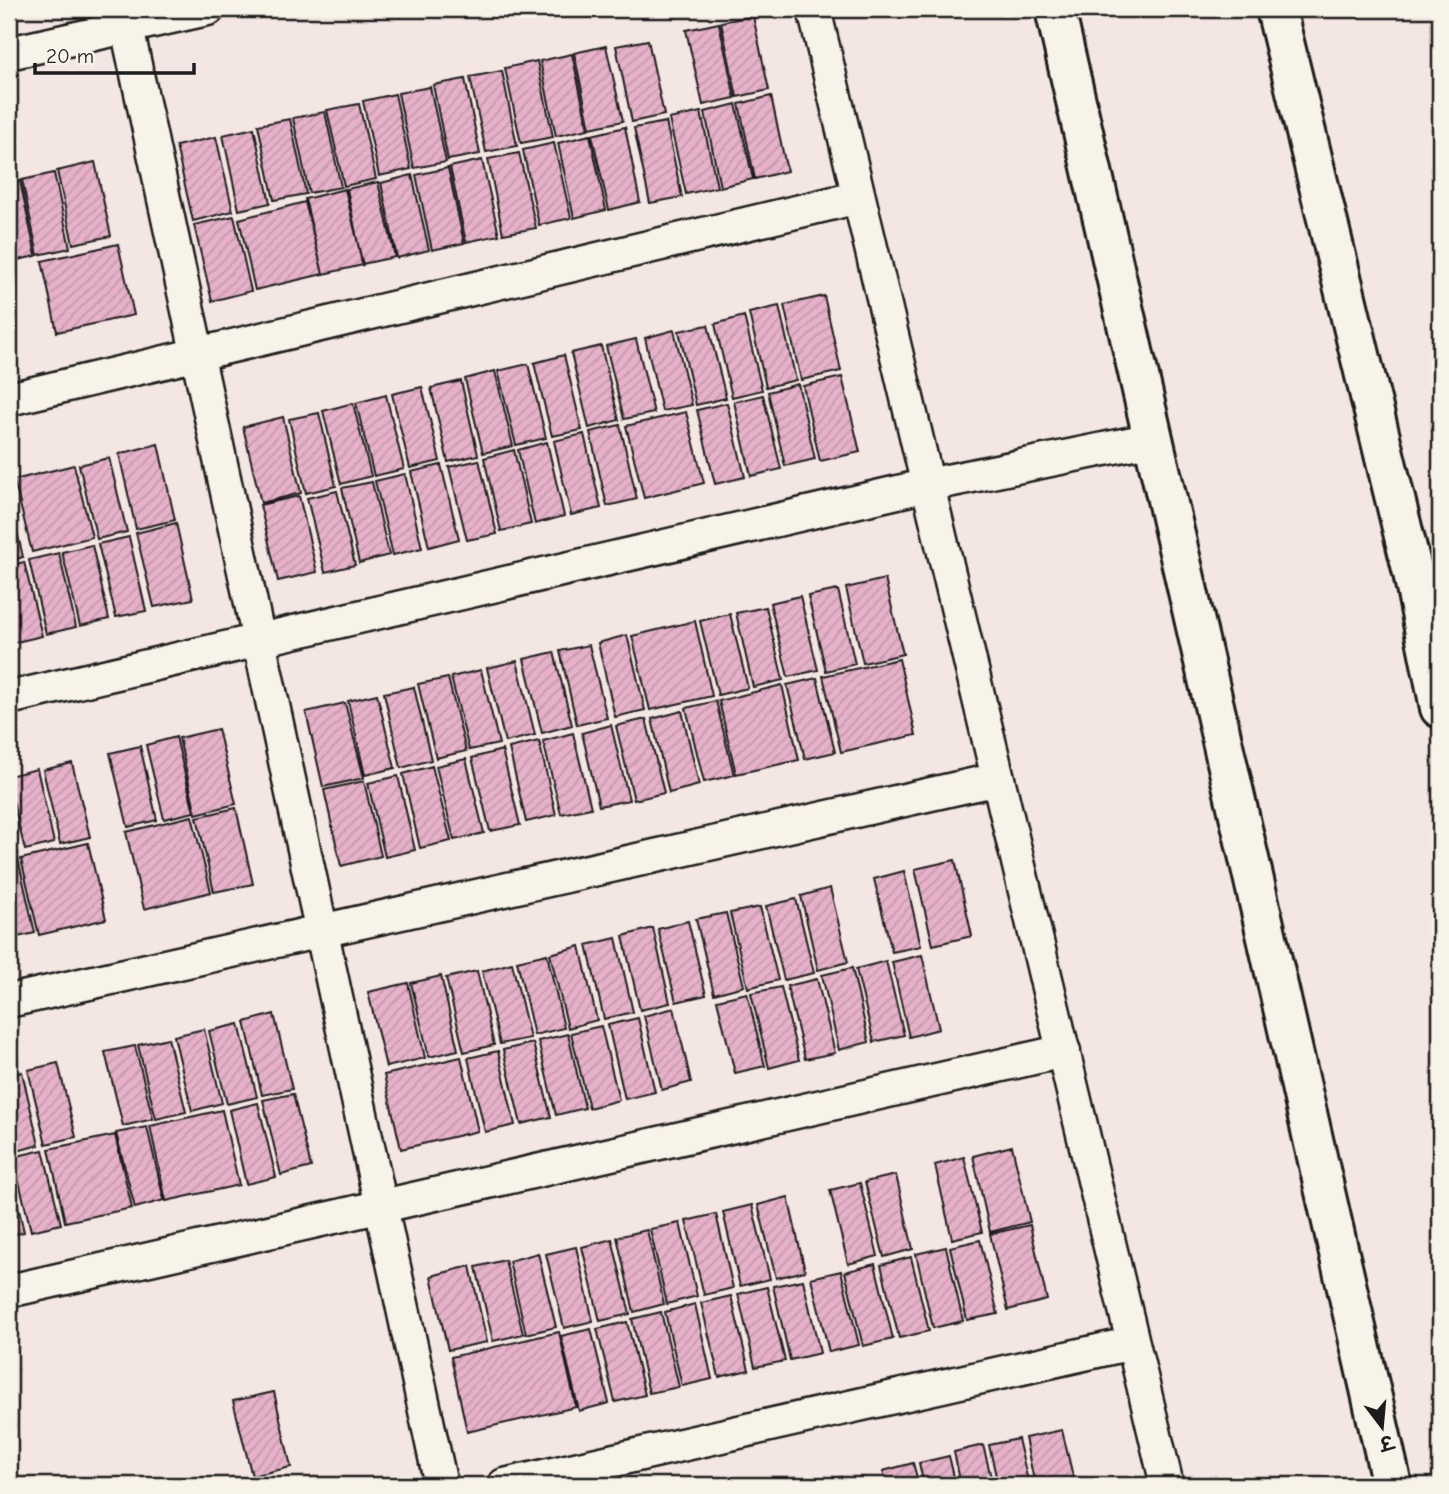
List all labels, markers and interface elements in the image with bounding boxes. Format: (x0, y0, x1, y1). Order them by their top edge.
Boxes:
scale bar (35, 32, 194, 76)
text: 20 m (46, 44, 94, 68)
north arrow (1348, 1392, 1418, 1462)
text: उ (1375, 1430, 1397, 1455)

